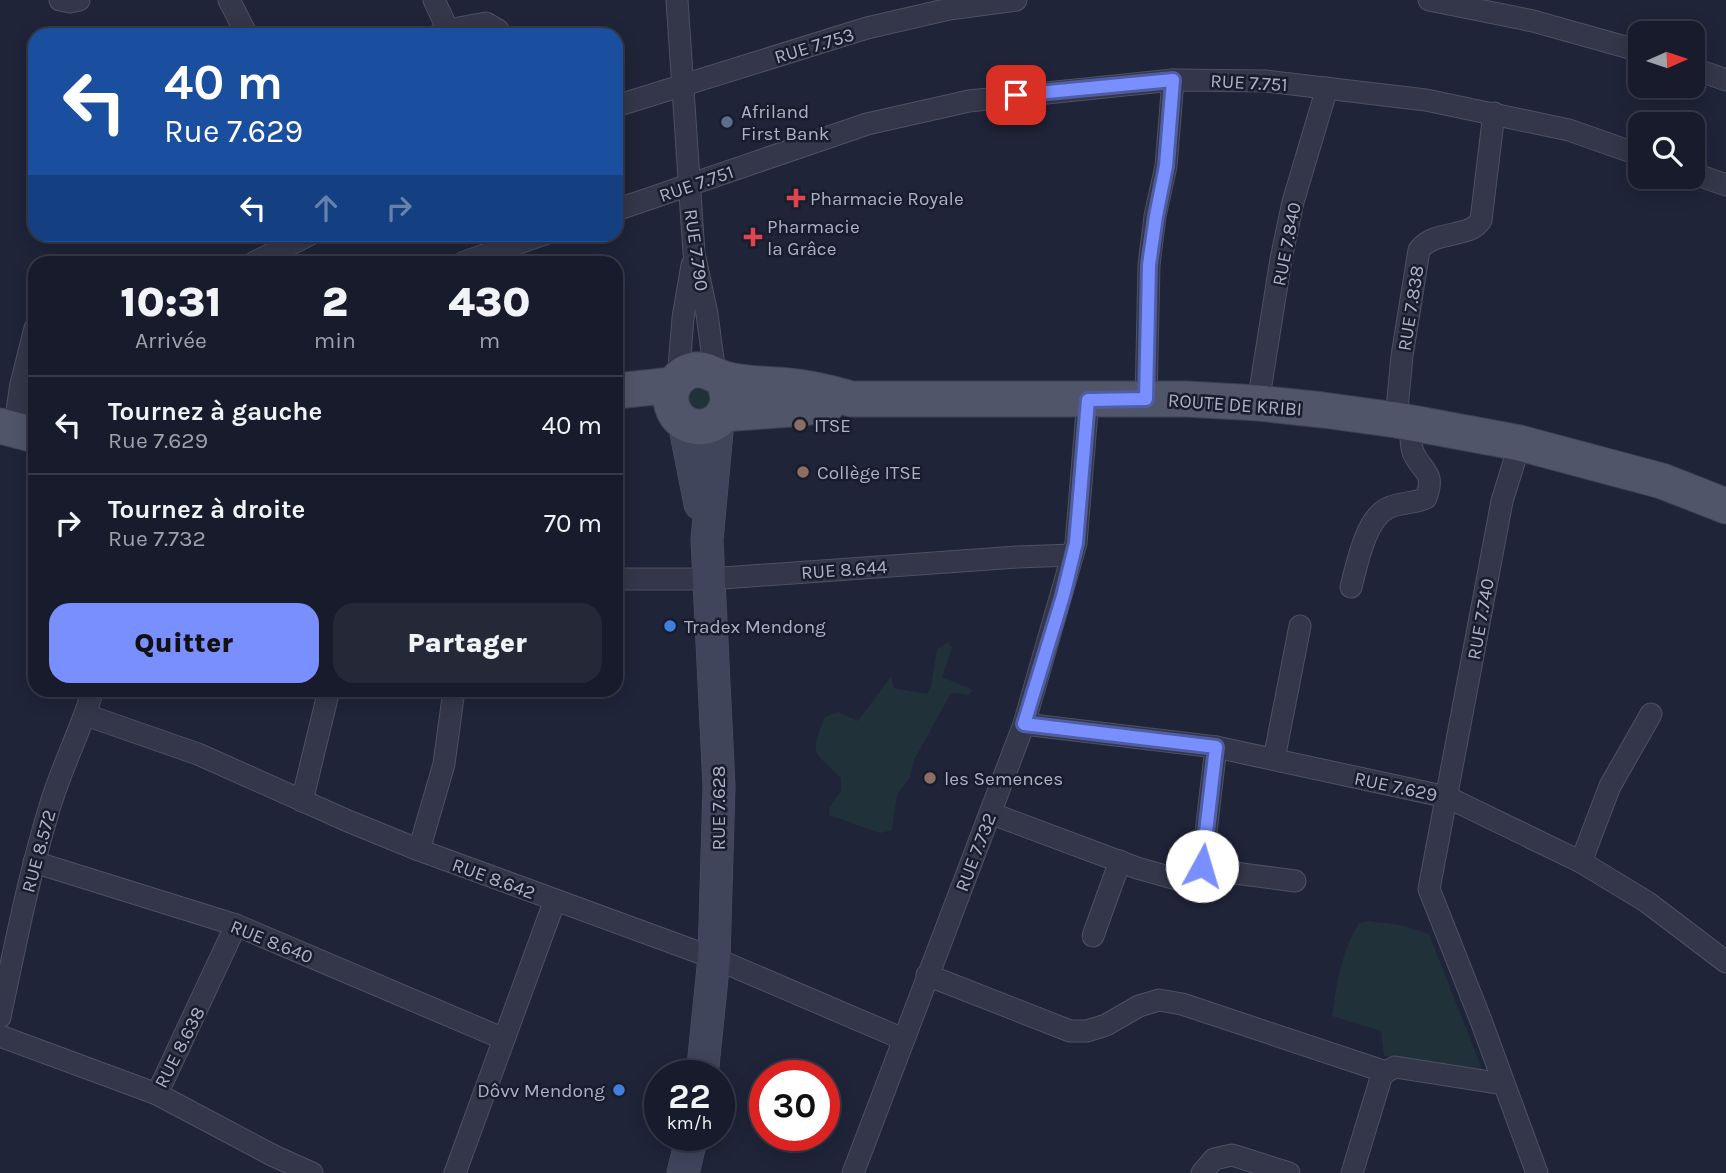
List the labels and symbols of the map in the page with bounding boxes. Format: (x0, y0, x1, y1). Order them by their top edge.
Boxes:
north arrow (1628, 21, 1704, 98)
street label: RUE 7.753 (772, 23, 857, 69)
pin (986, 65, 1046, 125)
street label: RUE 7.751 (1210, 70, 1288, 96)
place label: Afriland First Bank (741, 101, 830, 145)
marker: Afriland First Bank (719, 114, 735, 130)
street label: RUE 7.751 (656, 161, 737, 207)
place label: Pharmacie Royale (810, 188, 964, 210)
marker: Pharmacie Royale (788, 190, 804, 206)
street label: RUE 7.840 (1268, 200, 1306, 288)
street label: RUE 7.790 (679, 208, 713, 293)
place label: Pharmacie la Grâce (767, 216, 860, 260)
marker: Pharmacie la Grâce (745, 229, 761, 245)
street label: RUE 7.838 (1393, 264, 1429, 352)
street label: ROUTE DE KRIBI (1167, 389, 1303, 421)
place label: ITSE (814, 415, 851, 437)
marker: ITSE (792, 417, 808, 433)
place label: Collège ITSE (817, 462, 921, 484)
marker: Collège ITSE (795, 464, 811, 480)
street label: RUE 8.644 (800, 556, 888, 584)
street label: RUE 7.740 (1463, 577, 1499, 662)
place label: Tradex Mendong (684, 616, 826, 638)
marker: Tradex Mendong (662, 618, 678, 634)
street label: RUE 7.628 (708, 765, 730, 851)
street label: RUE 7.629 (1352, 767, 1439, 807)
place label: les Semences (944, 768, 1063, 790)
marker: les Semences (922, 770, 938, 786)
street label: RUE 8.572 (17, 807, 61, 895)
street label: RUE 7.732 (951, 810, 1001, 895)
position arrow (1165, 829, 1239, 903)
street label: RUE 8.642 (449, 854, 538, 904)
street label: RUE 8.640 (227, 915, 316, 968)
street label: RUE 8.638 (150, 1003, 210, 1092)
speed limit sign: 30 (749, 1060, 840, 1151)
place label: Dôvv Mendong (477, 1080, 605, 1102)
marker: Dôvv Mendong (611, 1082, 627, 1098)

